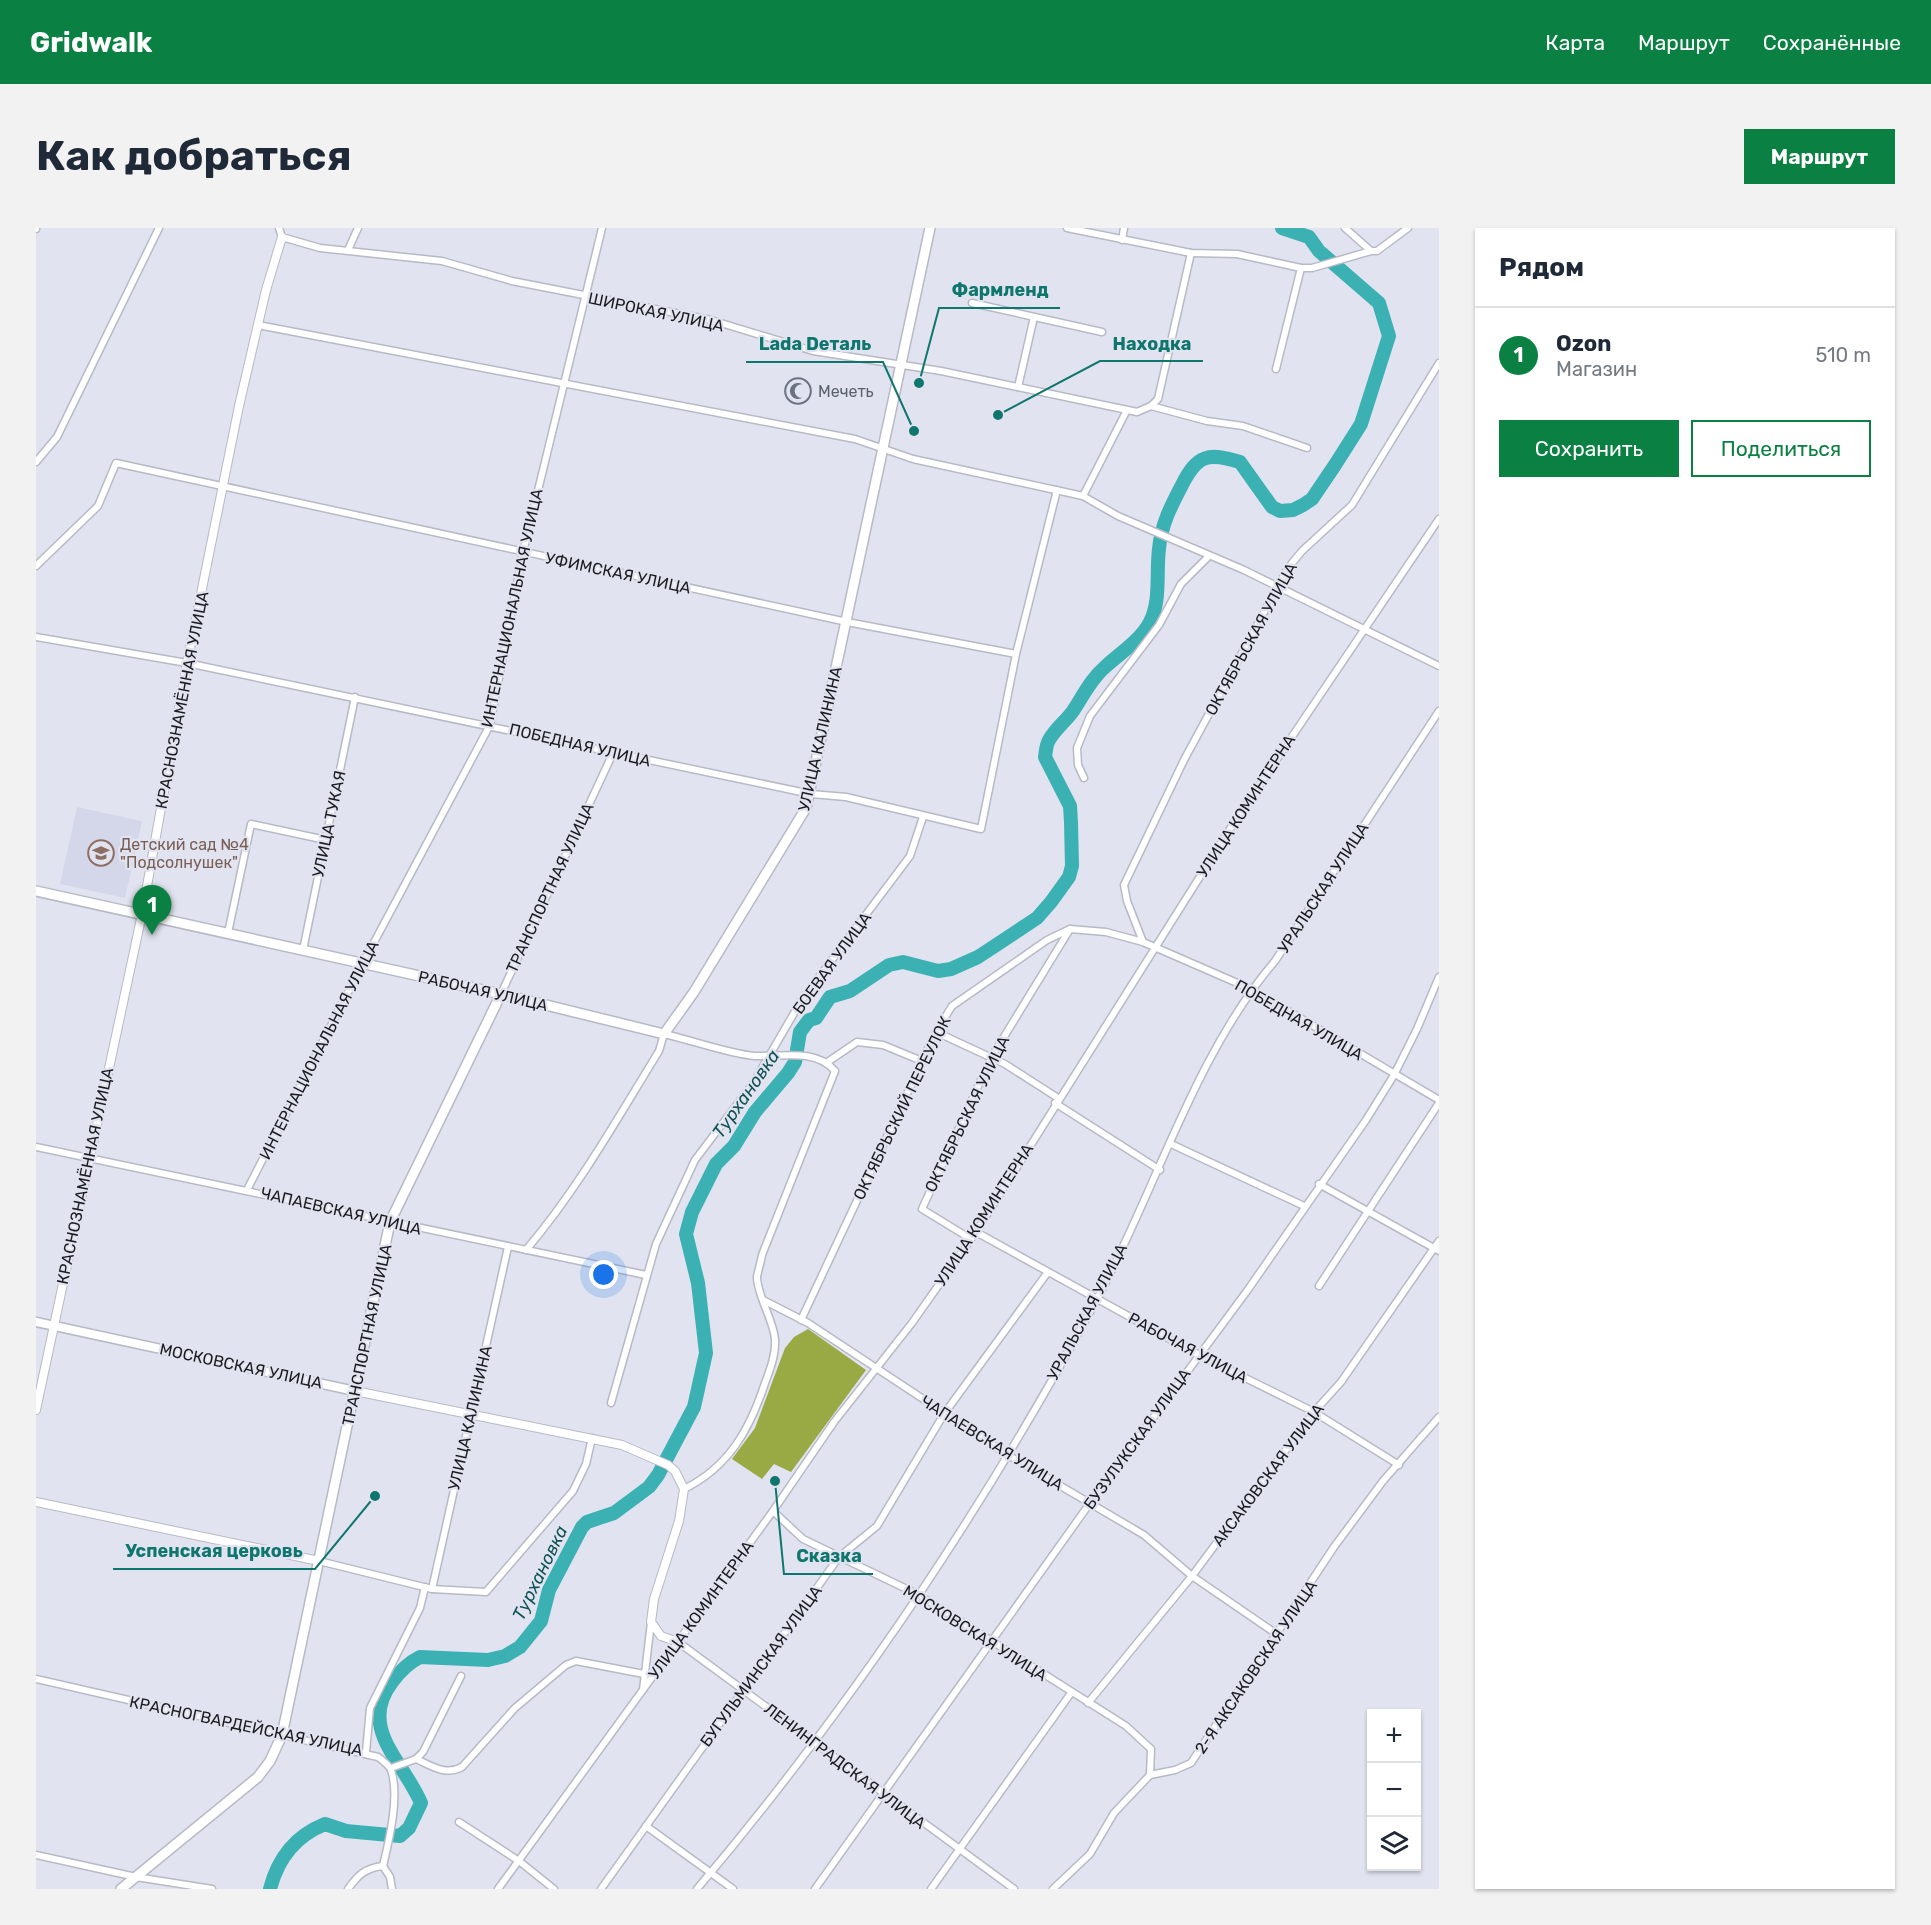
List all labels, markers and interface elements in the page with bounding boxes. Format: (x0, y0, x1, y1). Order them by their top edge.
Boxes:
text: Gridwalk (30, 26, 152, 59)
text: Карта (1545, 30, 1605, 55)
text: Маршрут (1638, 30, 1730, 55)
text: Сохранённые (1763, 30, 1901, 55)
button: Маршрут (1744, 129, 1895, 184)
text: Как добраться (36, 131, 352, 181)
text: Рядом (1499, 252, 1584, 283)
callout: Фармленд (939, 272, 1060, 308)
text: Фармленд (952, 279, 1049, 301)
street label: ШИРОКАЯ УЛИЦА (586, 288, 726, 336)
callout: Находка (1100, 325, 1203, 361)
callout: Lada Dеталь (746, 326, 883, 362)
text: Ozon (1556, 330, 1611, 357)
text: Lada Dеталь (759, 333, 871, 355)
text: Находка (1113, 333, 1191, 355)
text: 1 (1514, 343, 1523, 367)
text: 510 m (1815, 343, 1871, 367)
text: Магазин (1556, 357, 1637, 381)
mosque icon: Мечеть (783, 376, 813, 406)
place label: Мечеть (818, 382, 874, 401)
button: Сохранить (1499, 420, 1679, 477)
button: Поделиться (1691, 420, 1871, 477)
street label: ИНТЕРНАЦИОНАЛЬНАЯ УЛИЦА (477, 487, 547, 729)
street label: УФИМСКАЯ УЛИЦА (543, 548, 693, 598)
street label: ОКТЯБРЬСКАЯ УЛИЦА (1201, 559, 1301, 719)
street label: КРАСНОЗНАМЁННАЯ УЛИЦА (152, 589, 212, 810)
street label: УЛИЦА КАЛИНИНА (794, 664, 846, 813)
street label: ПОБЕДНАЯ УЛИЦА (507, 719, 653, 771)
street label: УЛИЦА КОМИНТЕРНА (1193, 731, 1299, 881)
street label: УЛИЦА ТУКАЯ (308, 769, 350, 879)
street label: ТРАНСПОРТНАЯ УЛИЦА (502, 800, 598, 976)
street label: УРАЛЬСКАЯ УЛИЦА (1274, 819, 1373, 957)
place label: Детский сад №4 "Подсолнушек" (120, 835, 249, 872)
school or university icon: Детский сад №4 "Подсолнушек" (86, 838, 116, 868)
pin: 1 (132, 886, 172, 935)
street label: БОЕВАЯ УЛИЦА (789, 908, 875, 1018)
street label: ИНТЕРНАЦИОНАЛЬНАЯ УЛИЦА (255, 937, 383, 1163)
street label: РАБОЧАЯ УЛИЦА (416, 967, 550, 1015)
street label: ПОБЕДНАЯ УЛИЦА (1232, 976, 1367, 1065)
street label: ОКТЯБРЬСКИЙ ПЕРЕУЛОК (849, 1013, 955, 1203)
street label: ОКТЯБРЬСКАЯ УЛИЦА (921, 1032, 1013, 1195)
water label: Турхановка (708, 1045, 785, 1142)
street label: КРАСНОЗНАМЁННАЯ УЛИЦА (53, 1066, 117, 1286)
street label: УЛИЦА КОМИНТЕРНА (931, 1140, 1037, 1290)
street label: ЧАПАЕВСКАЯ УЛИЦА (259, 1183, 423, 1239)
street label: УРАЛЬСКАЯ УЛИЦА (1043, 1240, 1131, 1384)
street label: ТРАНСПОРТНАЯ УЛИЦА (338, 1242, 396, 1428)
your location (589, 1260, 618, 1289)
street label: РАБОЧАЯ УЛИЦА (1125, 1309, 1251, 1388)
street label: МОСКОВСКАЯ УЛИЦА (158, 1339, 324, 1393)
street label: УЛИЦА КАЛИНИНА (444, 1343, 496, 1492)
street label: БУЗУЛУКСКАЯ УЛИЦА (1079, 1365, 1195, 1513)
street label: ЧАПАЕВСКАЯ УЛИЦА (917, 1391, 1067, 1495)
street label: АКСАКОВСКАЯ УЛИЦА (1208, 1400, 1328, 1550)
water label: Турхановка (508, 1522, 573, 1624)
callout: Успенская церковь (113, 1533, 315, 1569)
street label: УЛИЦА КОМИНТЕРНА (644, 1537, 758, 1683)
callout: Сказка (784, 1538, 873, 1574)
text: Успенская церковь (125, 1540, 303, 1562)
text: Сказка (796, 1545, 862, 1567)
street label: 2-Я АКСАКОВСКАЯ УЛИЦА (1191, 1577, 1321, 1757)
street label: МОСКОВСКАЯ УЛИЦА (900, 1581, 1051, 1685)
street label: БУГУЛЬМИНСКАЯ УЛИЦА (696, 1582, 826, 1750)
street label: КРАСНОГВАРДЕЙСКАЯ УЛИЦА (128, 1692, 365, 1760)
street label: ЛЕНИНГРАДСКАЯ УЛИЦА (761, 1699, 930, 1833)
map controls (1367, 1709, 1421, 1871)
button: + (1367, 1709, 1421, 1763)
button: − (1367, 1763, 1421, 1817)
button: layers (1367, 1817, 1421, 1871)

